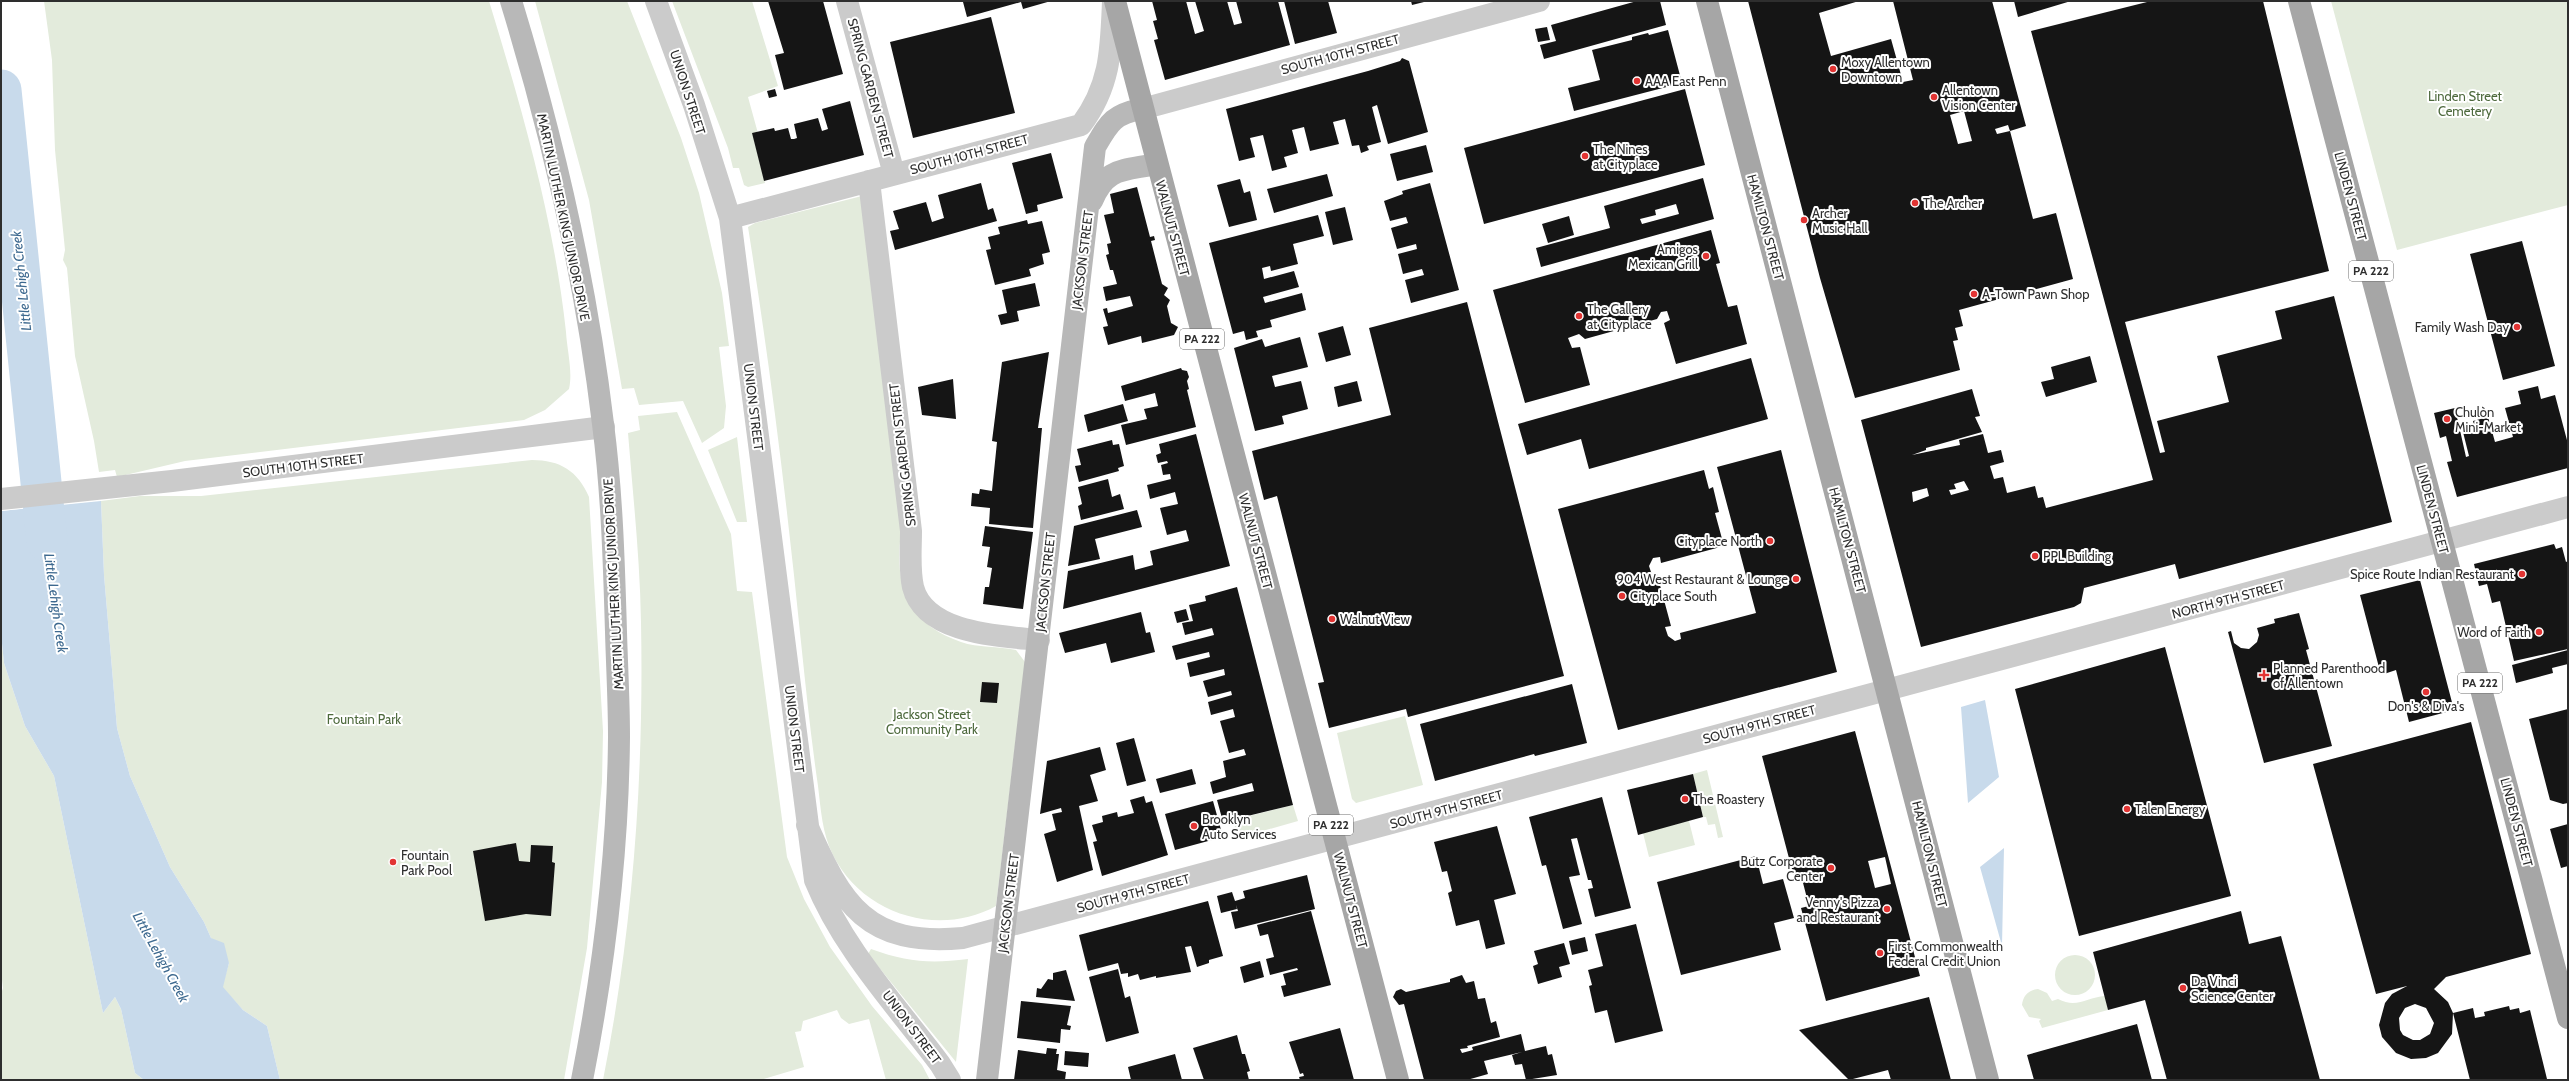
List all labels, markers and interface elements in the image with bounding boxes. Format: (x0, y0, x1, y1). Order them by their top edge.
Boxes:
street label: SPRING GARDEN STREET (845, 16, 897, 160)
street label: SOUTH 10TH STREET (1279, 30, 1401, 77)
street label: UNION STREET (667, 48, 709, 136)
place label: Moxy Allentown Downtown (1841, 54, 1930, 85)
marker: Moxy Allentown Downtown (1828, 64, 1838, 74)
place label: AAA East Penn (1645, 73, 1727, 89)
marker: AAA East Penn (1632, 76, 1642, 86)
place label: Allentown Vision Center (1942, 82, 2016, 113)
park label: Linden Street Cemetery (2428, 88, 2503, 119)
marker: Allentown Vision Center (1929, 92, 1939, 102)
street label: MARTIN LUTHER KING JUNIOR DRIVE (534, 112, 594, 322)
street label: SOUTH 10TH STREET (908, 130, 1030, 177)
place label: The Nines at Cityplace (1593, 141, 1658, 172)
street label: LINDEN STREET (2331, 150, 2371, 242)
marker: The Nines at Cityplace (1580, 151, 1590, 161)
street label: HAMILTON STREET (1744, 172, 1788, 282)
street label: WALNUT STREET (1153, 178, 1193, 278)
place label: The Archer (1923, 195, 1983, 211)
marker: The Archer (1910, 198, 1920, 208)
place label: Archer Music Hall (1812, 205, 1868, 236)
street label: JACKSON STREET (1068, 209, 1096, 312)
marker: Archer Music Hall (1799, 215, 1809, 225)
water label: Little Lehigh Creek (7, 229, 35, 332)
place label: Amigos Mexican Grill (1628, 241, 1699, 272)
marker: Amigos Mexican Grill (1701, 251, 1711, 261)
road number: PA 222 (2349, 261, 2393, 281)
place label: A-Town Pawn Shop (1982, 286, 2090, 302)
marker: A-Town Pawn Shop (1969, 289, 1979, 299)
place label: The Gallery at Cityplace (1587, 301, 1652, 332)
marker: The Gallery at Cityplace (1574, 311, 1584, 321)
place label: Family Wash Day (2415, 319, 2509, 335)
marker: Family Wash Day (2512, 322, 2522, 332)
road number: PA 222 (1180, 329, 1224, 349)
street label: UNION STREET (741, 363, 767, 452)
street label: SPRING GARDEN STREET (885, 382, 919, 527)
place label: Chulòn Mini-Market (2455, 404, 2522, 435)
marker: Chulòn Mini-Market (2442, 414, 2452, 424)
street label: SOUTH 10TH STREET (242, 450, 365, 480)
street label: LINDEN STREET (2413, 463, 2453, 555)
street label: MARTIN LUTHER KING JUNIOR DRIVE (599, 478, 627, 690)
street label: HAMILTON STREET (1826, 485, 1870, 595)
street label: WALNUT STREET (1236, 491, 1276, 591)
street label: JACKSON STREET (1032, 531, 1058, 633)
place label: Cityplace North (1676, 533, 1762, 549)
marker: Cityplace North (1765, 536, 1775, 546)
place label: PPL Building (2043, 548, 2112, 564)
marker: PPL Building (2030, 551, 2040, 561)
water label: Little Lehigh Creek (40, 552, 72, 655)
place label: Spice Route Indian Restaurant (2350, 566, 2515, 582)
marker: Spice Route Indian Restaurant (2517, 569, 2527, 579)
place label: 904 West Restaurant & Lounge (1617, 571, 1788, 587)
marker: 904 West Restaurant & Lounge (1791, 574, 1801, 584)
street label: NORTH 9TH STREET (2170, 576, 2286, 622)
place label: Cityplace South (1630, 588, 1717, 604)
marker: Cityplace South (1617, 591, 1627, 601)
place label: Walnut View (1340, 611, 1410, 627)
marker: Walnut View (1327, 614, 1337, 624)
place label: Word of Faith (2457, 624, 2531, 640)
marker: Word of Faith (2534, 627, 2544, 637)
place label: Planned Parenthood of Allentown (2273, 660, 2385, 691)
marker: Planned Parenthood of Allentown (2258, 669, 2270, 681)
road number: PA 222 (2458, 673, 2502, 693)
street label: UNION STREET (782, 685, 808, 774)
marker: Don's & Diva's (2421, 687, 2431, 697)
place label: Don's & Diva's (2388, 698, 2465, 714)
street label: SOUTH 9TH STREET (1701, 701, 1817, 747)
park label: Jackson Street Community Park (886, 706, 978, 737)
park label: Fountain Park (327, 711, 401, 727)
street label: LINDEN STREET (2497, 776, 2537, 868)
street label: SOUTH 9TH STREET (1388, 786, 1504, 832)
place label: The Roastery (1693, 791, 1765, 807)
marker: The Roastery (1680, 794, 1690, 804)
street label: HAMILTON STREET (1909, 799, 1951, 909)
place label: Talen Energy (2135, 801, 2206, 817)
marker: Talen Energy (2122, 804, 2132, 814)
place label: Brooklyn Auto Services (1202, 811, 1277, 842)
road number: PA 222 (1309, 815, 1353, 835)
marker: Brooklyn Auto Services (1189, 821, 1199, 831)
place label: Fountain Park Pool (401, 847, 452, 878)
street label: WALNUT STREET (1331, 850, 1371, 950)
street label: JACKSON STREET (994, 852, 1022, 955)
place label: Butz Corporate Center (1740, 853, 1824, 884)
marker: Fountain Park Pool (388, 857, 398, 867)
marker: Butz Corporate Center (1826, 863, 1836, 873)
street label: SOUTH 9TH STREET (1075, 870, 1191, 916)
place label: Venny's Pizza and Restaurant (1796, 894, 1880, 925)
marker: Venny's Pizza and Restaurant (1882, 904, 1892, 914)
water label: Little Lehigh Creek (129, 909, 194, 1006)
place label: First Commonwealth Federal Credit Union (1888, 938, 2003, 969)
marker: First Commonwealth Federal Credit Union (1875, 948, 1885, 958)
place label: Da Vinci Science Center (2191, 973, 2274, 1004)
marker: Da Vinci Science Center (2178, 983, 2188, 993)
street label: UNION STREET (879, 987, 945, 1067)

